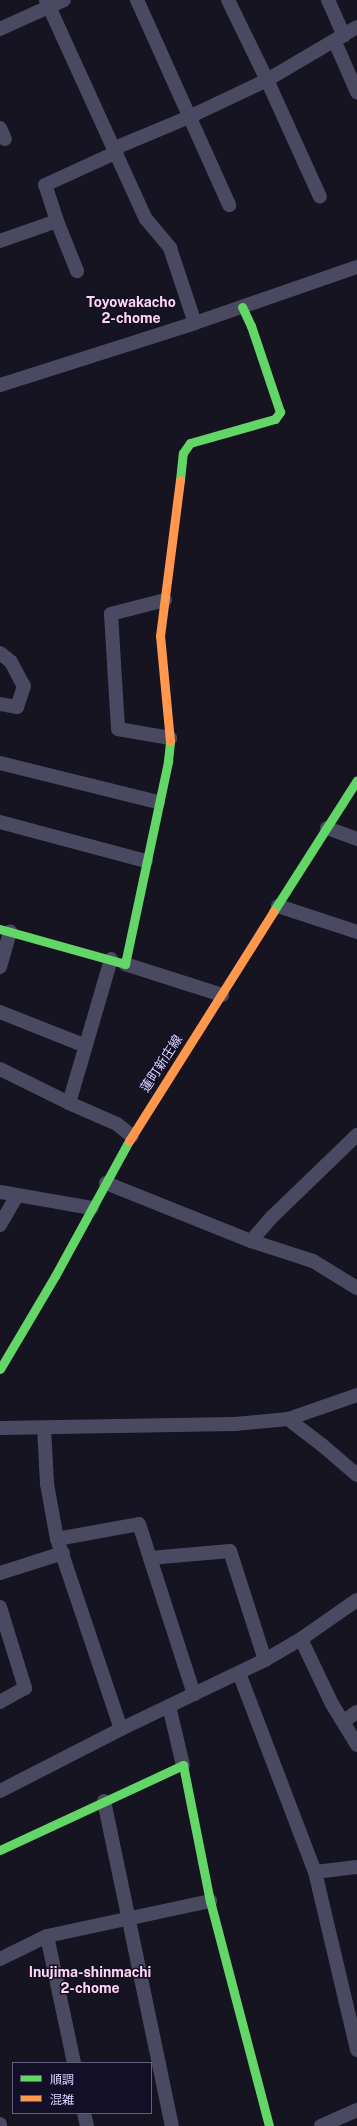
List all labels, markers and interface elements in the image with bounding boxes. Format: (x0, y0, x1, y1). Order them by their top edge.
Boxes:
district label: Toyowakacho 2-chome (86, 294, 176, 326)
street label: 蓮町新庄線 (138, 1032, 186, 1096)
district label: Inujima-shinmachi 2-chome (29, 1964, 151, 1996)
legend (12, 2062, 152, 2114)
text: 順調 (50, 2073, 74, 2087)
text: 混雑 (50, 2093, 74, 2107)

